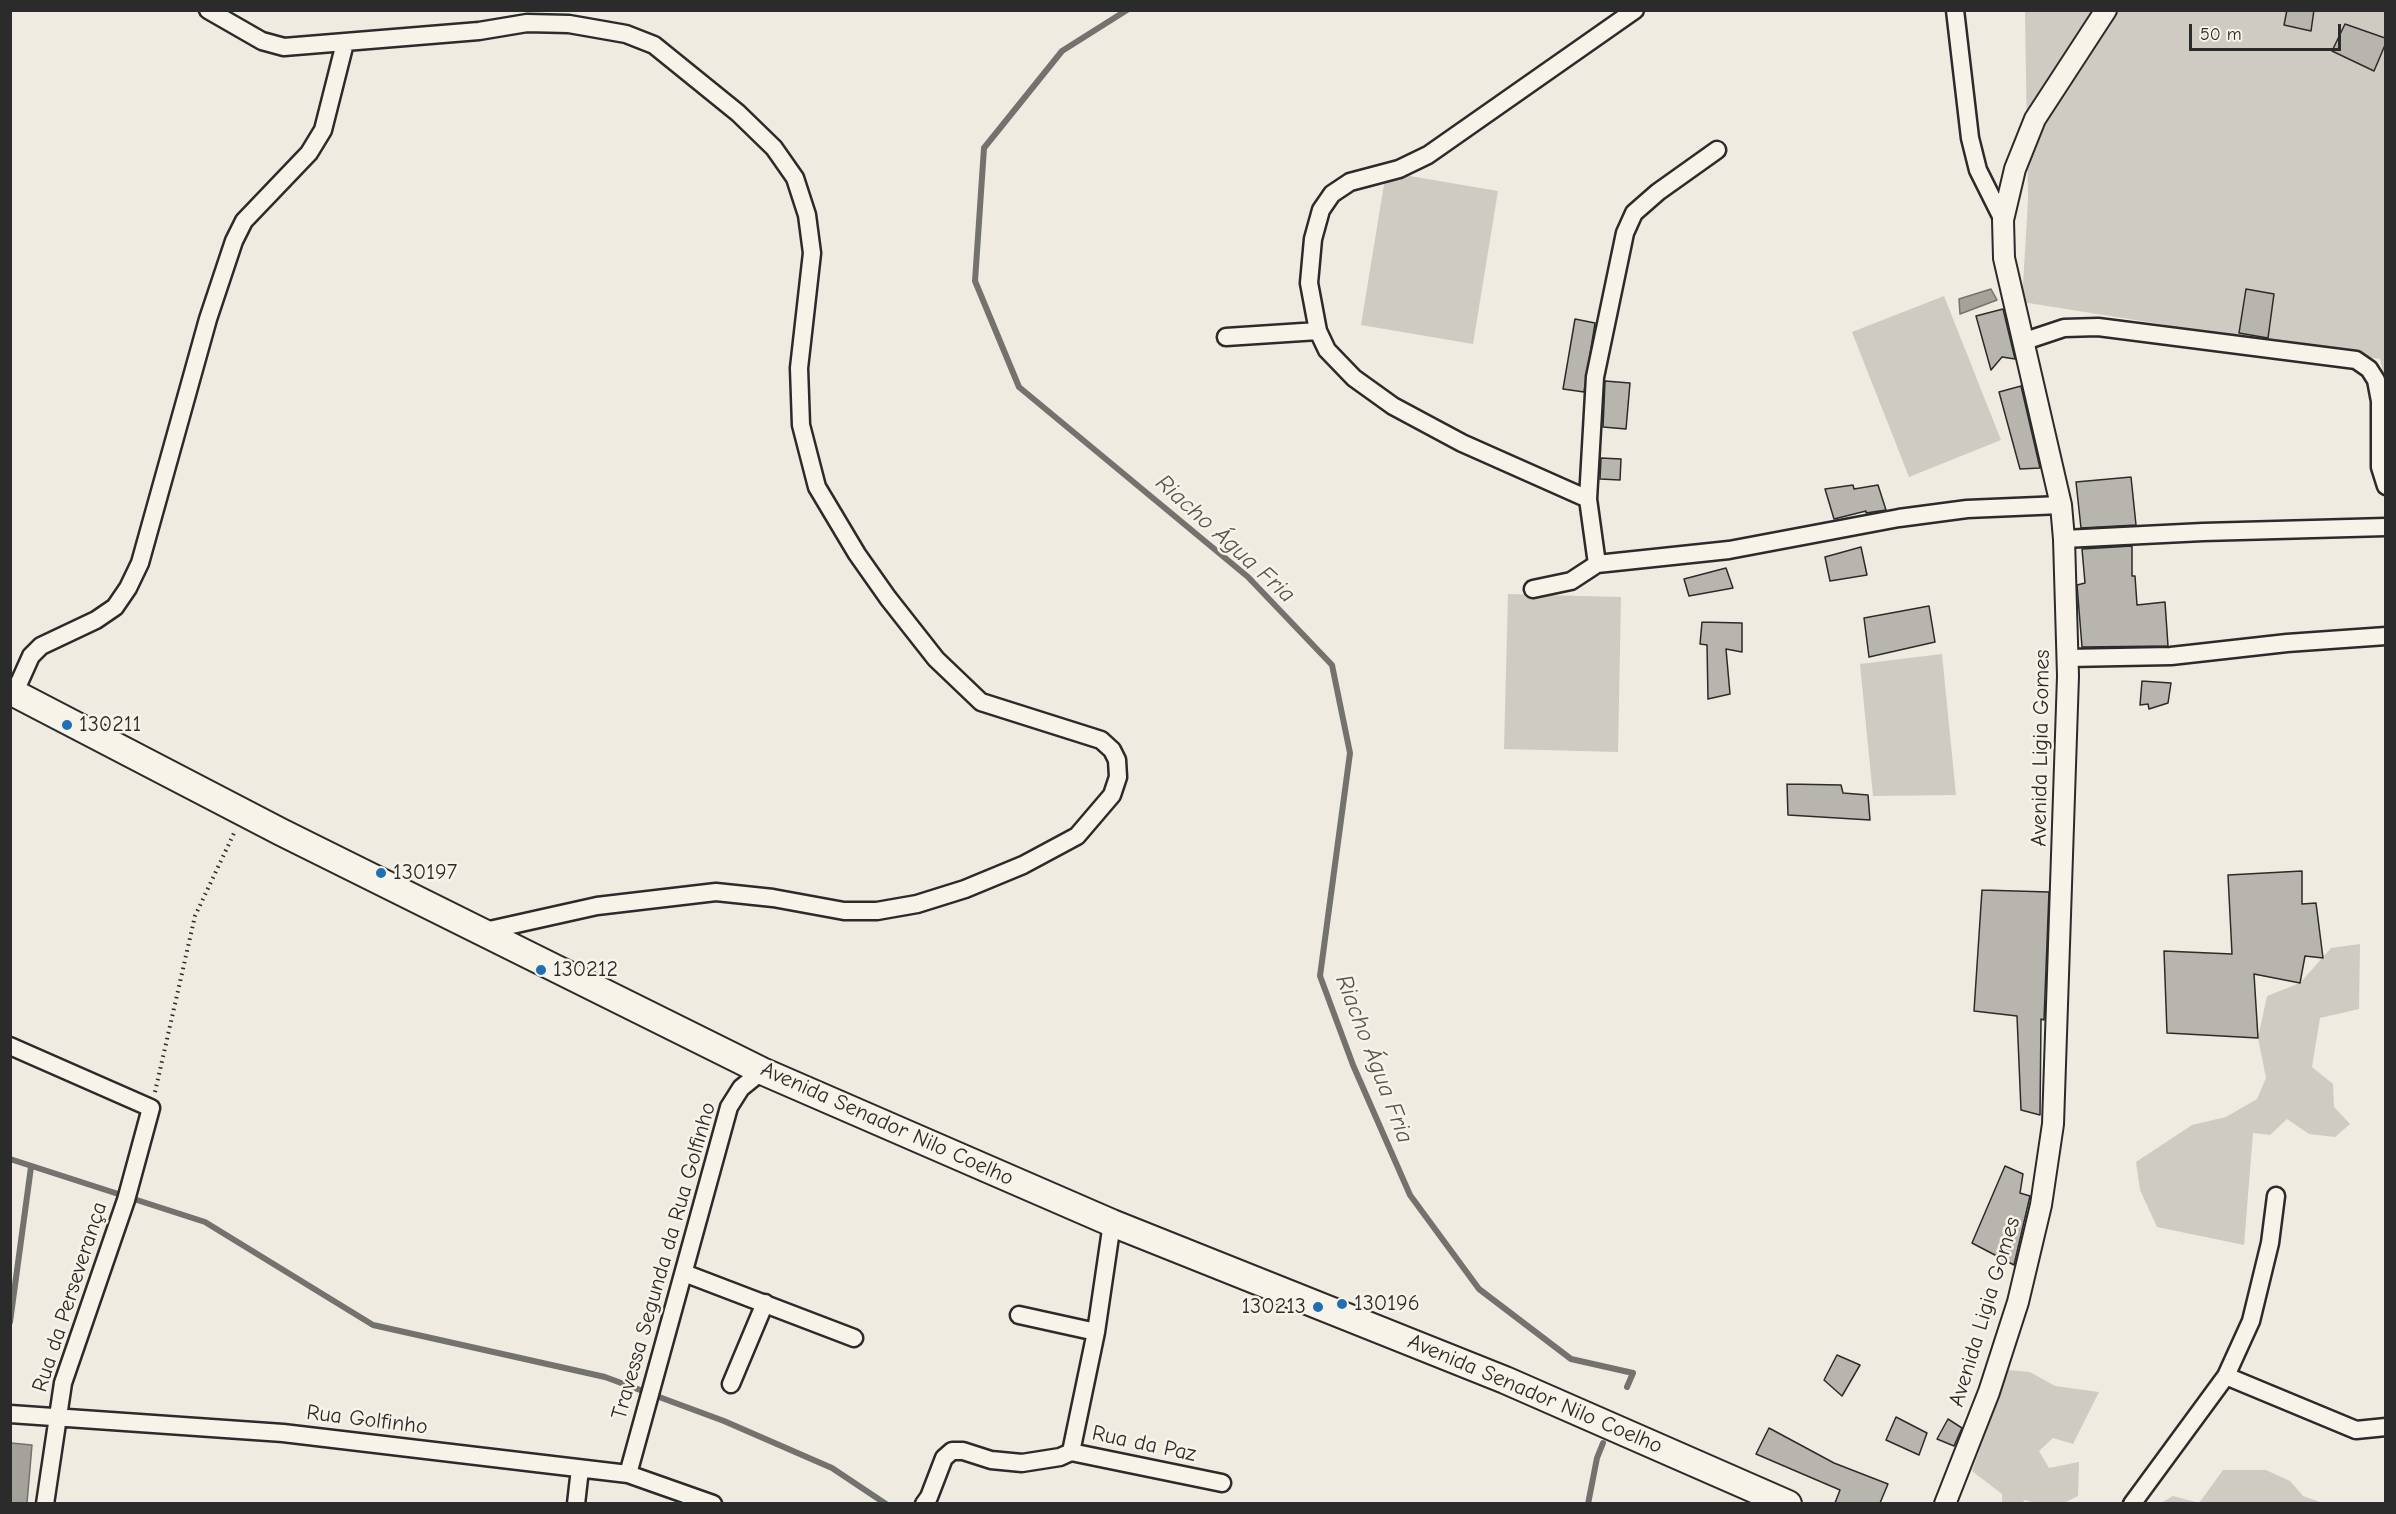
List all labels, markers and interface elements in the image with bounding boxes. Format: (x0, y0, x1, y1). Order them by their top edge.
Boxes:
scale bar (2192, 12, 2344, 50)
text: 50 m (2200, 24, 2242, 45)
water label: Riacho Água Fria (1149, 469, 1301, 609)
street label: Avenida Ligia Gomes (2026, 649, 2056, 847)
place label: 130211 (79, 712, 141, 738)
marker: 130211 (60, 718, 74, 732)
place label: 130197 (393, 860, 457, 886)
marker: 130197 (374, 866, 388, 880)
place label: 130212 (553, 957, 618, 983)
marker: 130212 (534, 963, 548, 977)
water label: Riacho Água Fria (1329, 971, 1419, 1147)
street label: Avenida Senador Nilo Coelho (757, 1056, 1017, 1192)
street label: Travessa Segunda da Rua Golfinho (606, 1099, 722, 1423)
street label: Rua da Perseverança (27, 1199, 113, 1395)
street label: Avenida Ligia Gomes (1944, 1214, 2026, 1410)
place label: 130196 (1354, 1291, 1420, 1317)
place label: 130213 (1241, 1294, 1306, 1320)
marker: 130196 (1335, 1297, 1349, 1311)
marker: 130213 (1311, 1300, 1325, 1314)
street label: Avenida Senador Nilo Coelho (1404, 1328, 1666, 1460)
street label: Rua Golfinho (305, 1399, 429, 1441)
street label: Rua da Paz (1090, 1420, 1198, 1468)

